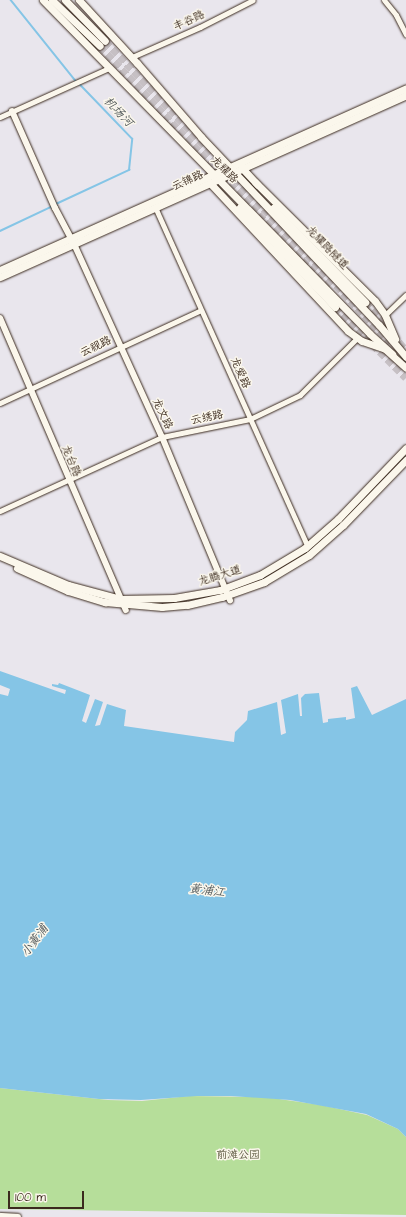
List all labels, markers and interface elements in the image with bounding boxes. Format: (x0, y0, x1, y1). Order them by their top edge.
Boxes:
street label: 丰谷路 (171, 8, 207, 34)
water label: 机场河 (100, 94, 136, 130)
street label: 龙耀路 (208, 154, 240, 186)
street label: 云锦路 (170, 168, 206, 194)
street label: 龙耀路隧道 (303, 224, 351, 272)
street label: 云视路 (78, 334, 114, 360)
street label: 龙爱路 (227, 355, 253, 391)
street label: 龙文路 (149, 396, 175, 432)
street label: 云绣路 (189, 408, 225, 428)
street label: 龙台路 (58, 443, 84, 479)
street label: 龙腾大道 (197, 563, 243, 589)
water label: 黄浦江 (188, 882, 226, 900)
water label: 小黄浦 (18, 922, 52, 960)
park label: 前滩公园 (216, 1148, 260, 1162)
scale bar (10, 1183, 86, 1209)
text: 100 m (15, 1189, 46, 1206)

